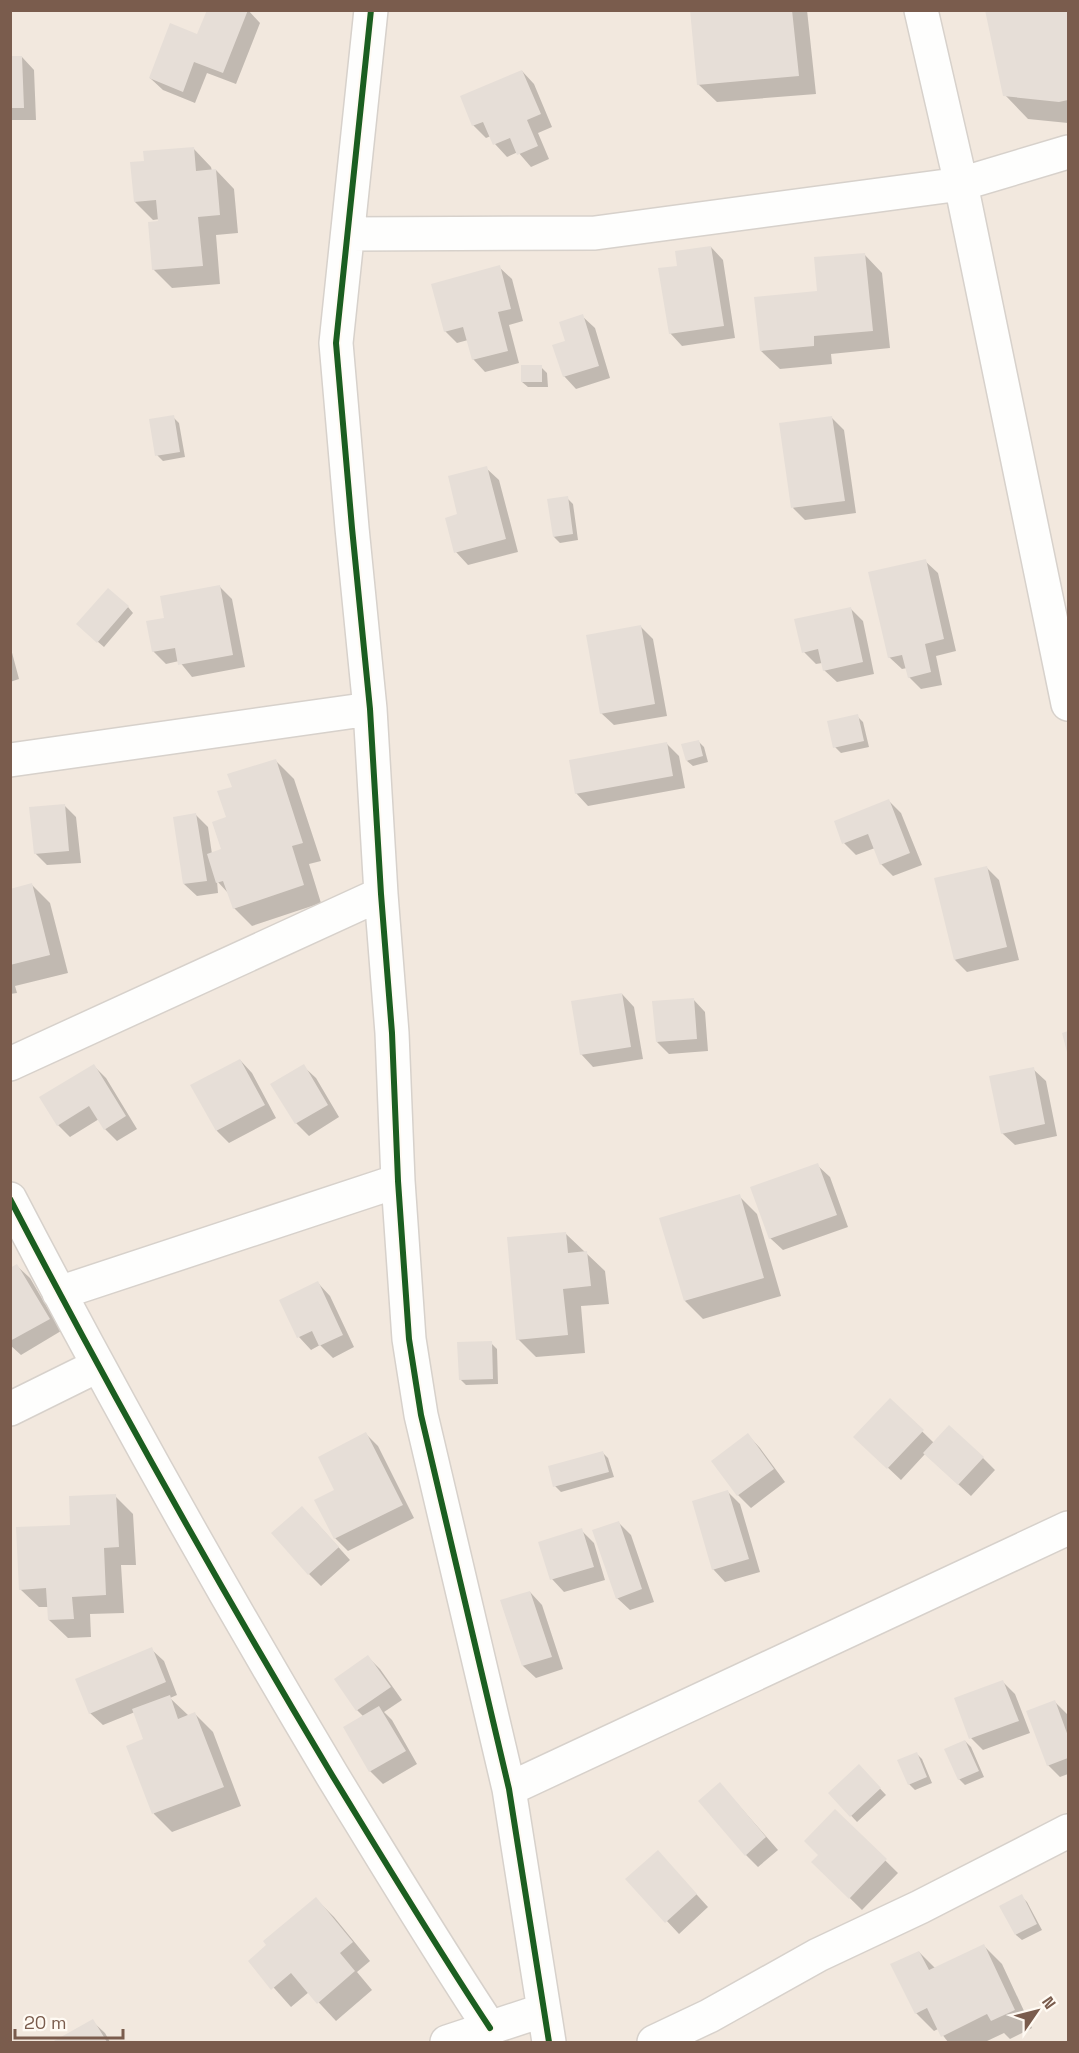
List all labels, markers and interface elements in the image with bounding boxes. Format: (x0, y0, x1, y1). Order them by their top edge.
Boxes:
north arrow (1007, 1981, 1067, 2041)
text: N (1037, 1992, 1061, 2013)
scale bar (15, 2002, 123, 2040)
text: 20 m (24, 2011, 67, 2034)

